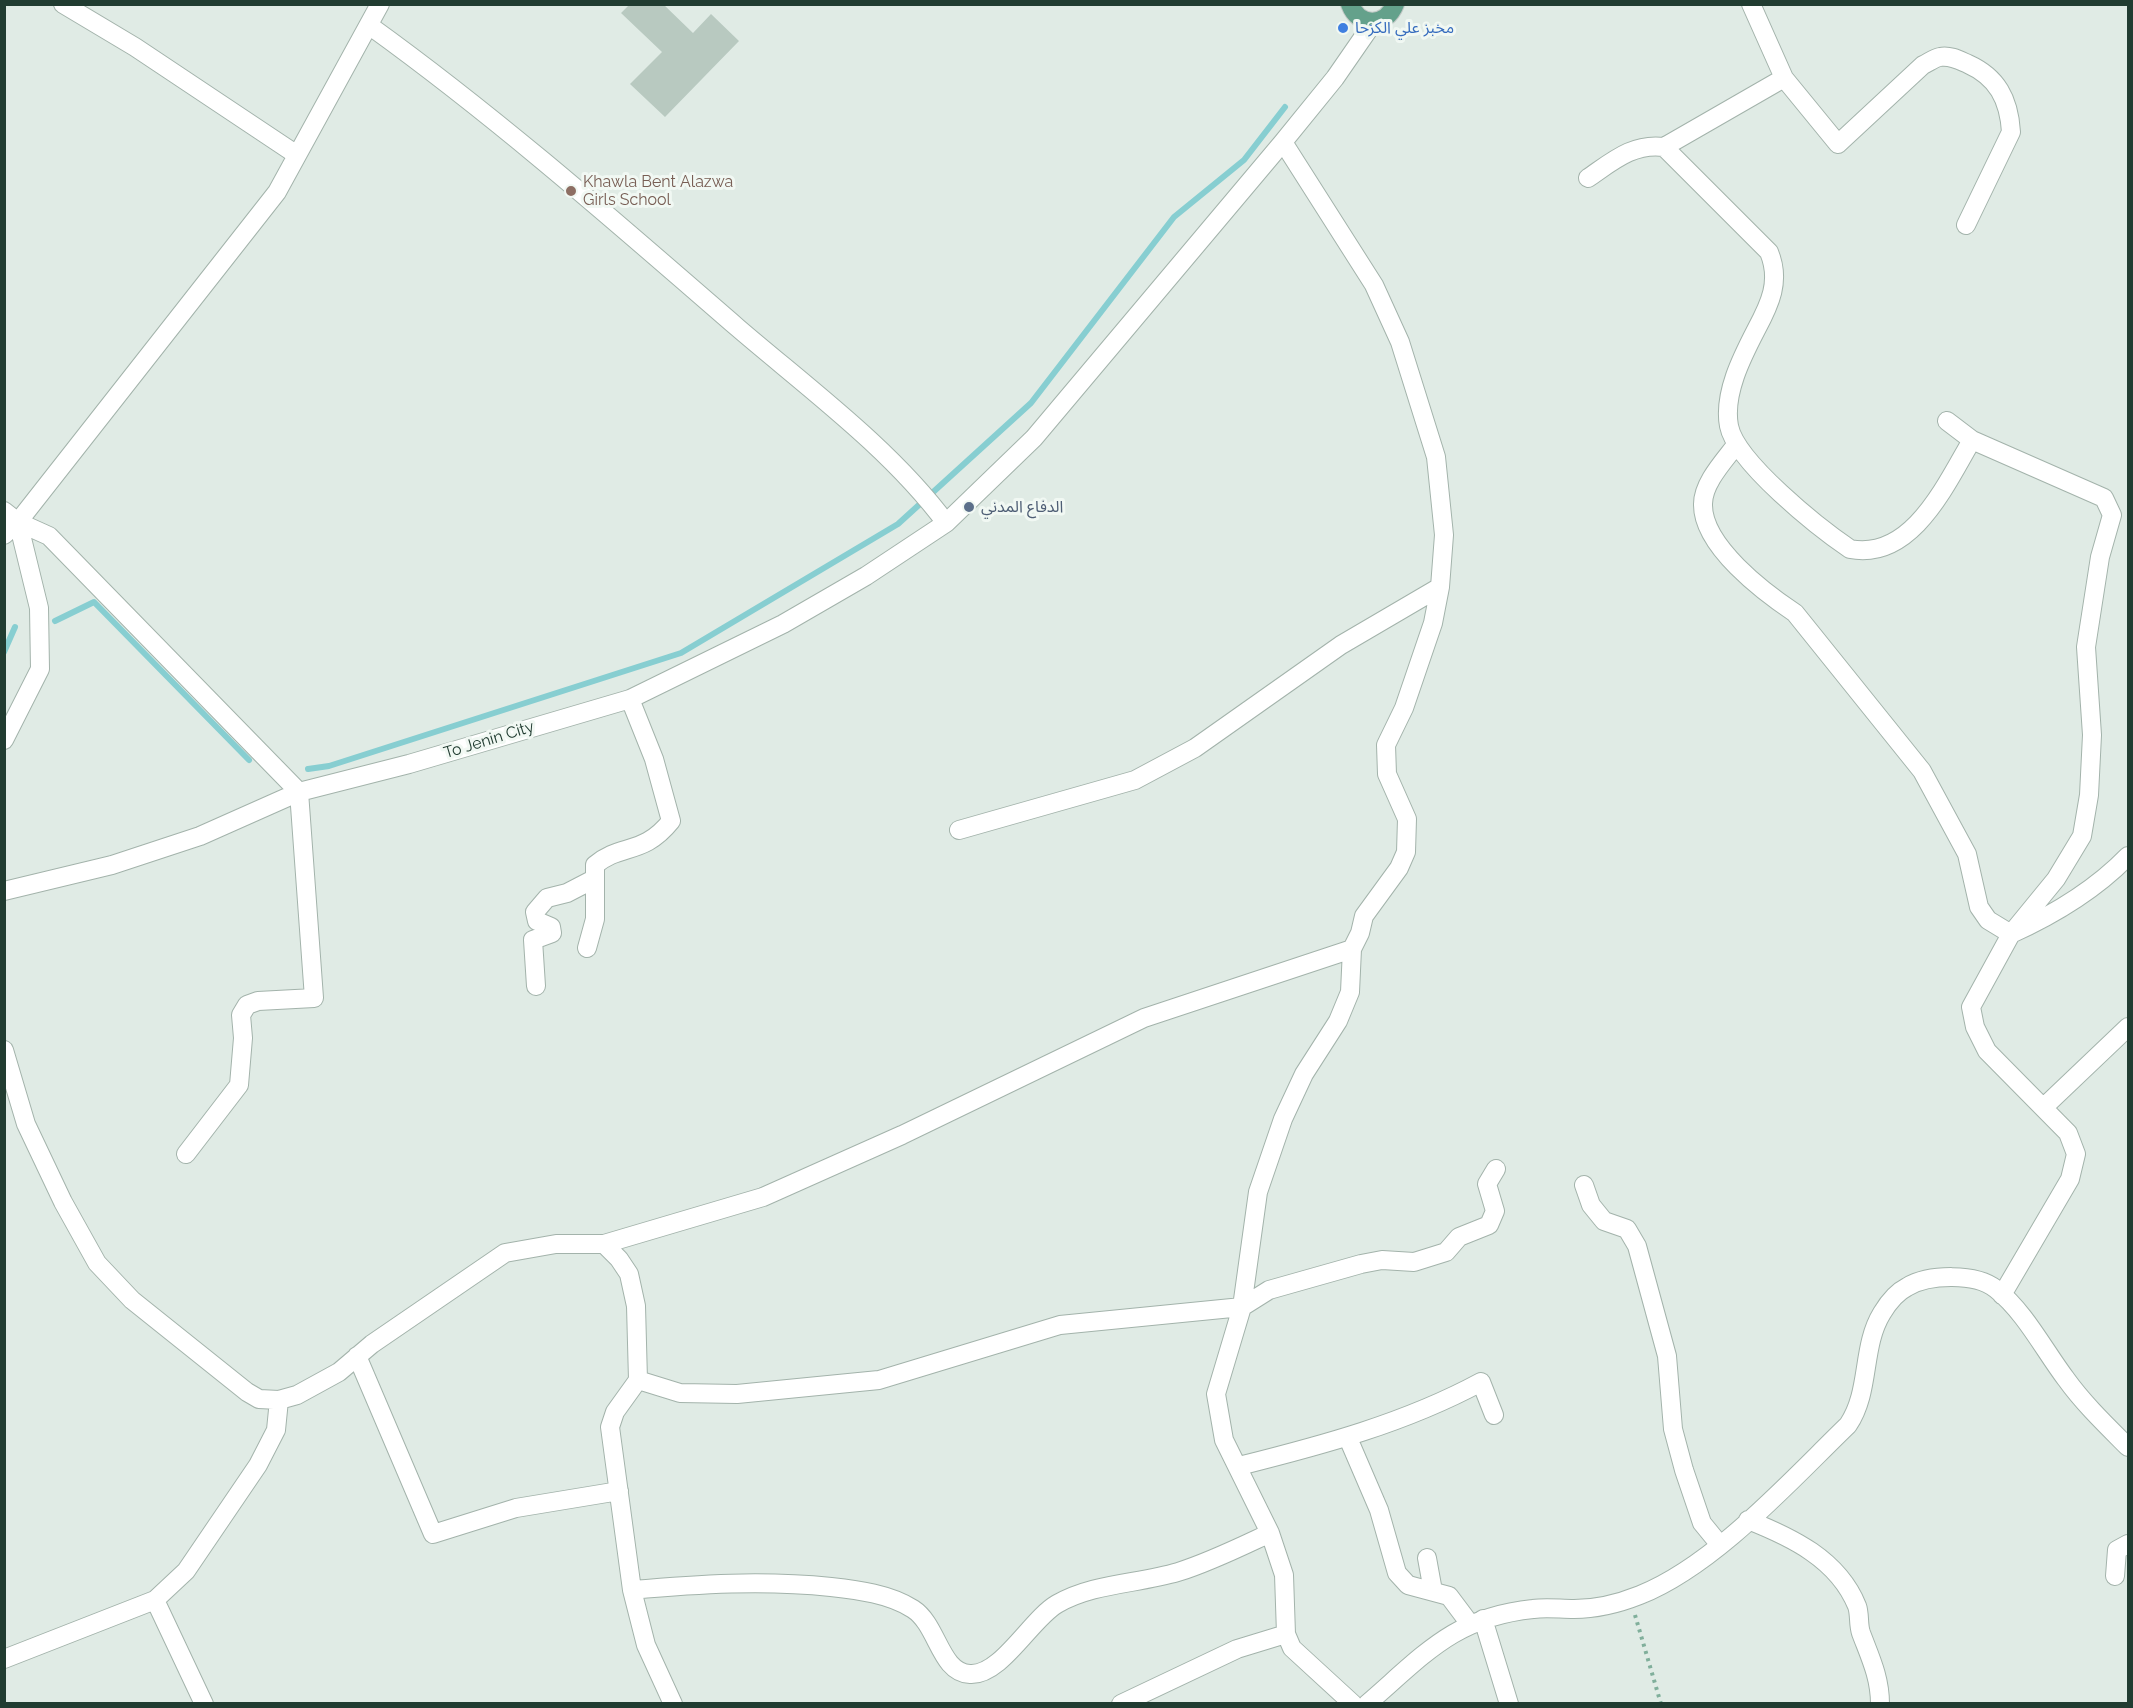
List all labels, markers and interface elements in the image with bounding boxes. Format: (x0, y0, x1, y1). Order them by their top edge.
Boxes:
place label: مخبز علي الكزحا (1355, 18, 1454, 38)
marker: مخبز علي الكزحا (1336, 21, 1350, 35)
place label: Khawla Bent Alazwa Girls School (583, 172, 733, 210)
marker: Khawla Bent Alazwa Girls School (564, 184, 578, 198)
place label: الدفاع المدني (981, 497, 1063, 517)
marker: الدفاع المدني (962, 500, 976, 514)
street label: To Jenin City (442, 717, 536, 763)

